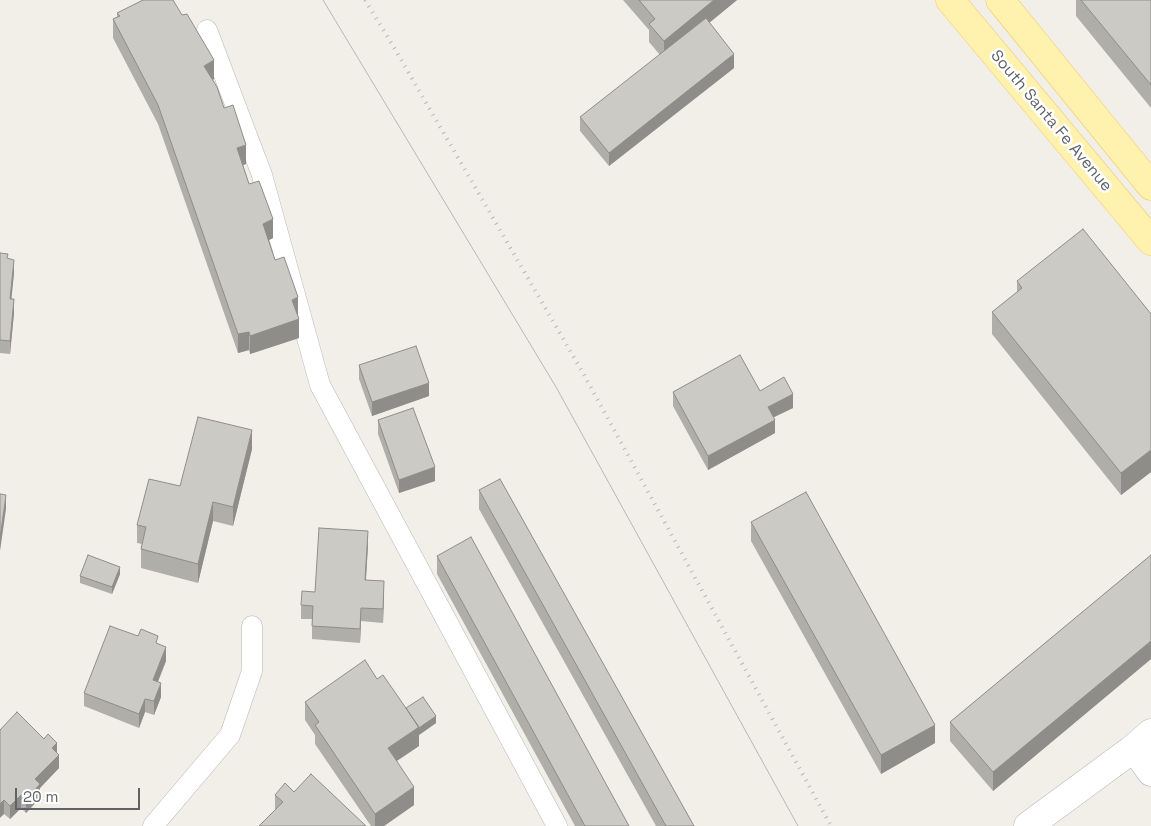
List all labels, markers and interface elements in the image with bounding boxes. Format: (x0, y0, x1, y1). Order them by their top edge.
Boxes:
street label: South Santa Fe Avenue (986, 46, 1116, 196)
scale bar (18, 778, 142, 810)
text: 20 m (23, 787, 58, 806)

